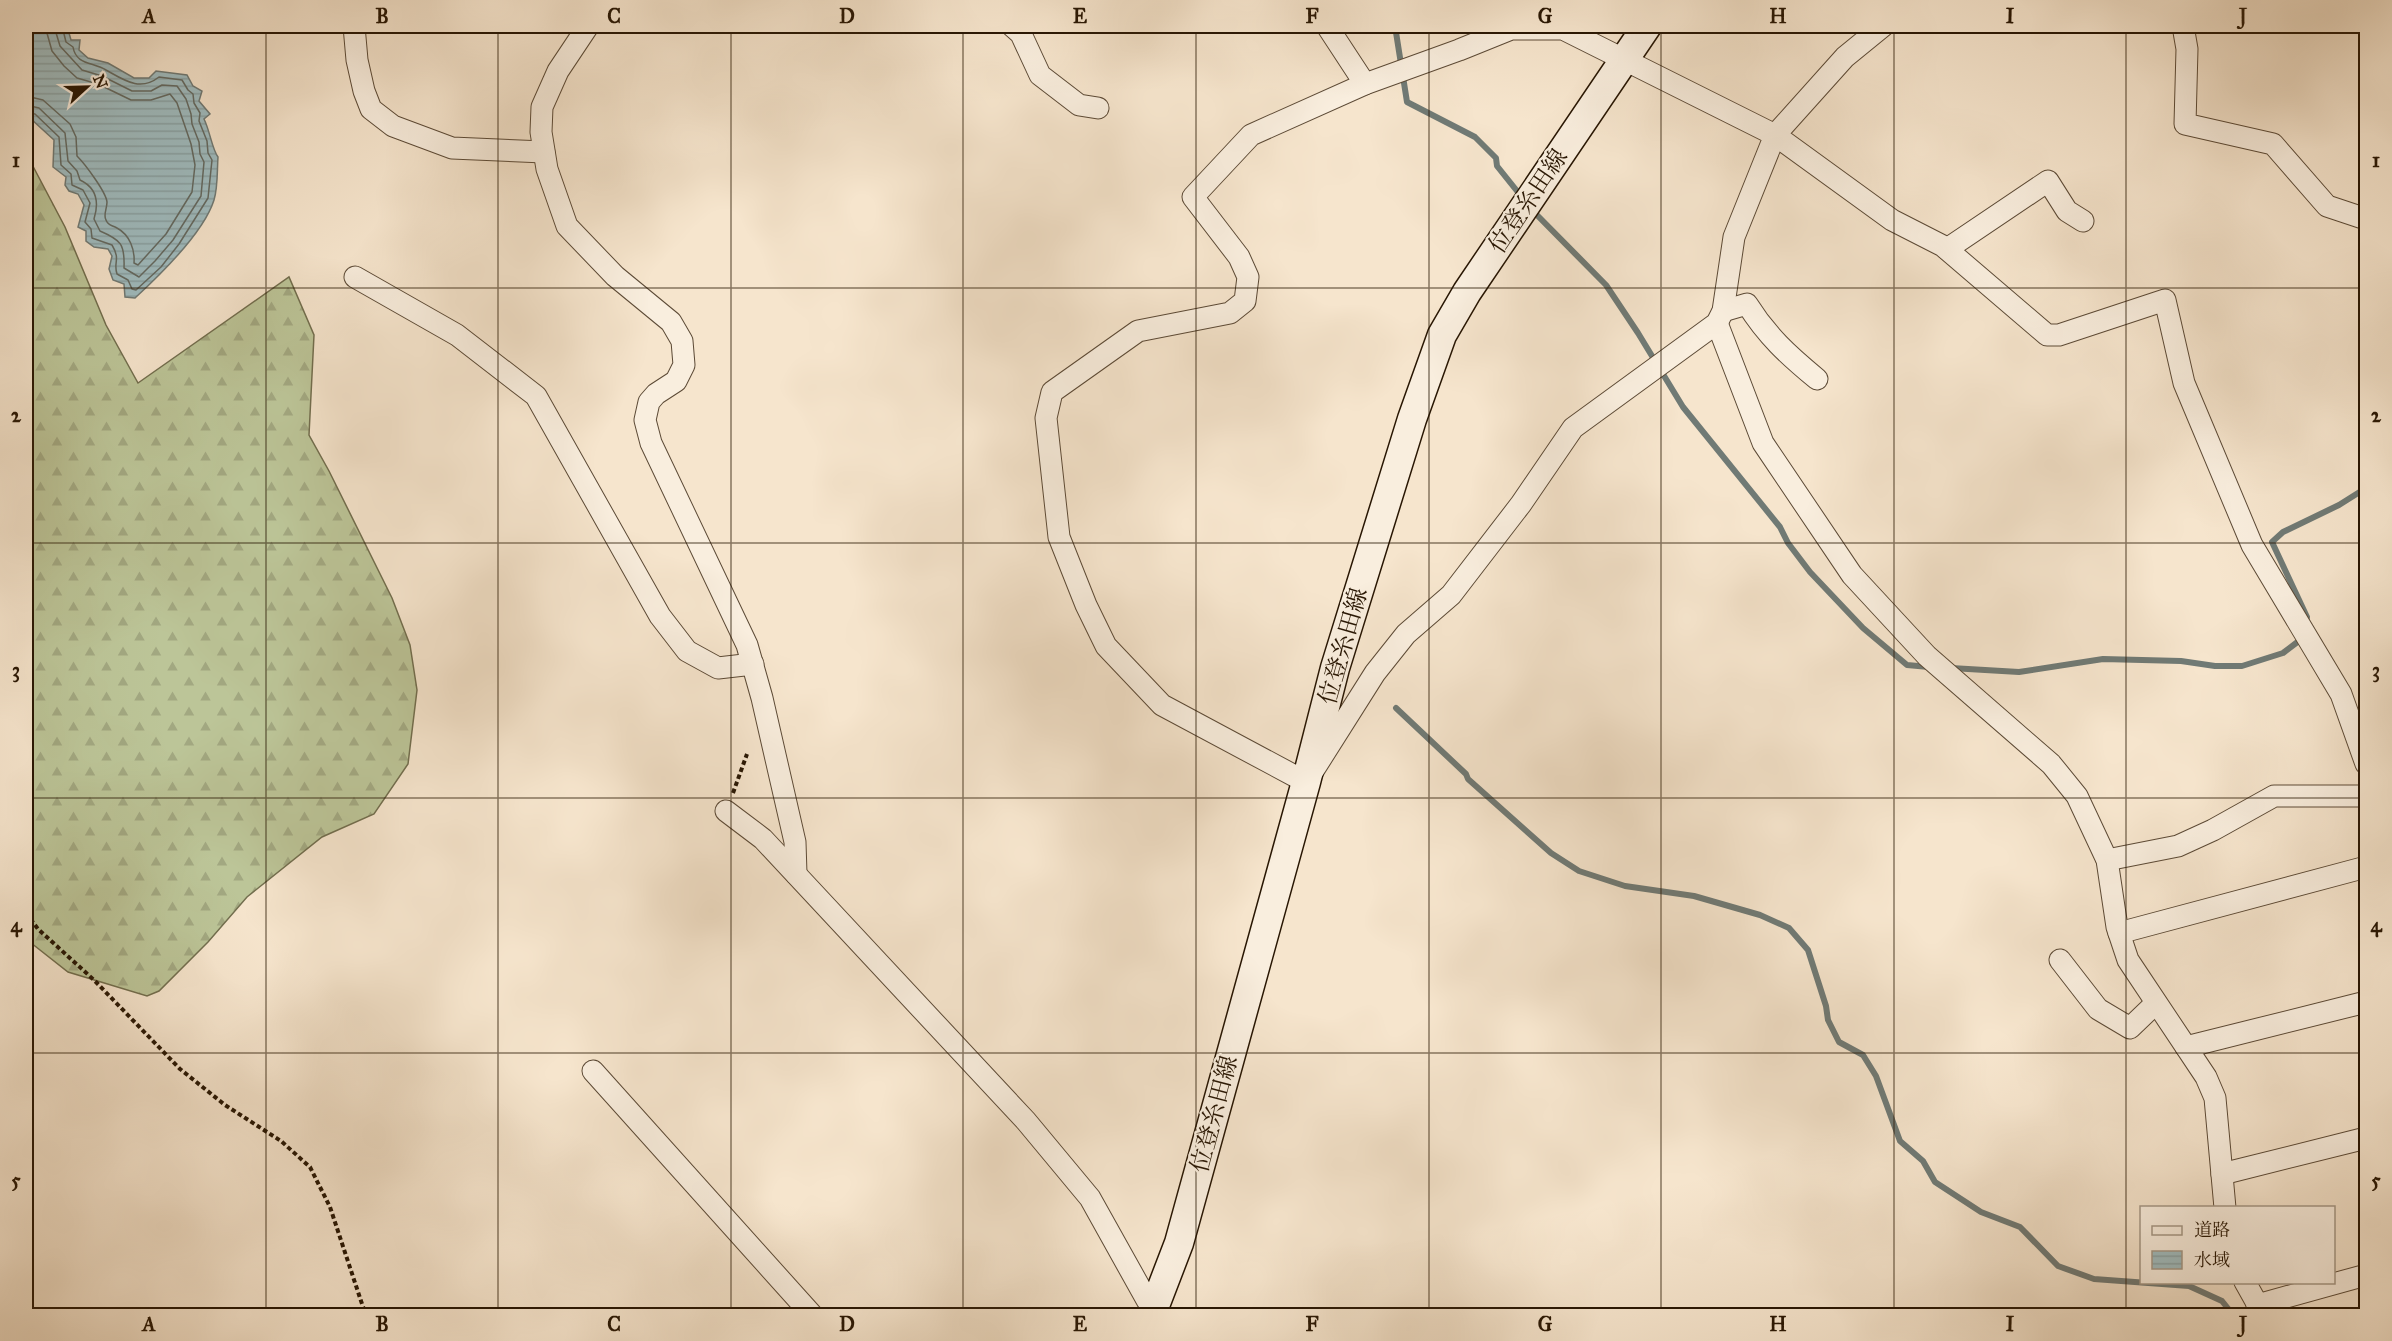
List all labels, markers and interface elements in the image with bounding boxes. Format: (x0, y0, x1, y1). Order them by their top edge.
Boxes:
text: A (140, 4, 156, 28)
text: B (375, 4, 389, 28)
text: C (607, 4, 621, 28)
text: D (839, 4, 855, 28)
text: E (1073, 4, 1088, 28)
text: F (1305, 4, 1319, 28)
text: G (1538, 4, 1553, 28)
text: H (1769, 4, 1787, 28)
text: I (2006, 4, 2015, 28)
text: J (2236, 4, 2248, 30)
north arrow (57, 57, 117, 117)
text: N (89, 72, 112, 92)
street label: 位登糸田線 (1482, 143, 1574, 259)
text: 1 (12, 148, 20, 172)
text: 1 (2372, 148, 2380, 172)
text: 2 (11, 403, 22, 427)
text: 2 (2371, 403, 2382, 427)
street label: 位登糸田線 (1312, 584, 1374, 708)
text: 3 (12, 658, 20, 683)
text: 3 (2372, 658, 2380, 683)
text: 4 (10, 913, 22, 938)
text: 4 (2370, 913, 2382, 938)
street label: 位登糸田線 (1184, 1052, 1244, 1176)
text: 5 (11, 1168, 21, 1192)
text: 5 (2371, 1168, 2381, 1192)
legend (2140, 1206, 2335, 1284)
text: 道路 (2194, 1219, 2230, 1241)
text: 水域 (2194, 1249, 2230, 1271)
text: A (140, 1312, 156, 1336)
text: B (375, 1312, 389, 1336)
text: C (607, 1312, 621, 1336)
text: D (839, 1312, 855, 1336)
text: E (1073, 1312, 1088, 1336)
text: F (1305, 1312, 1319, 1336)
text: G (1538, 1312, 1553, 1336)
text: H (1769, 1312, 1787, 1336)
text: I (2006, 1312, 2015, 1336)
text: J (2236, 1312, 2248, 1338)

